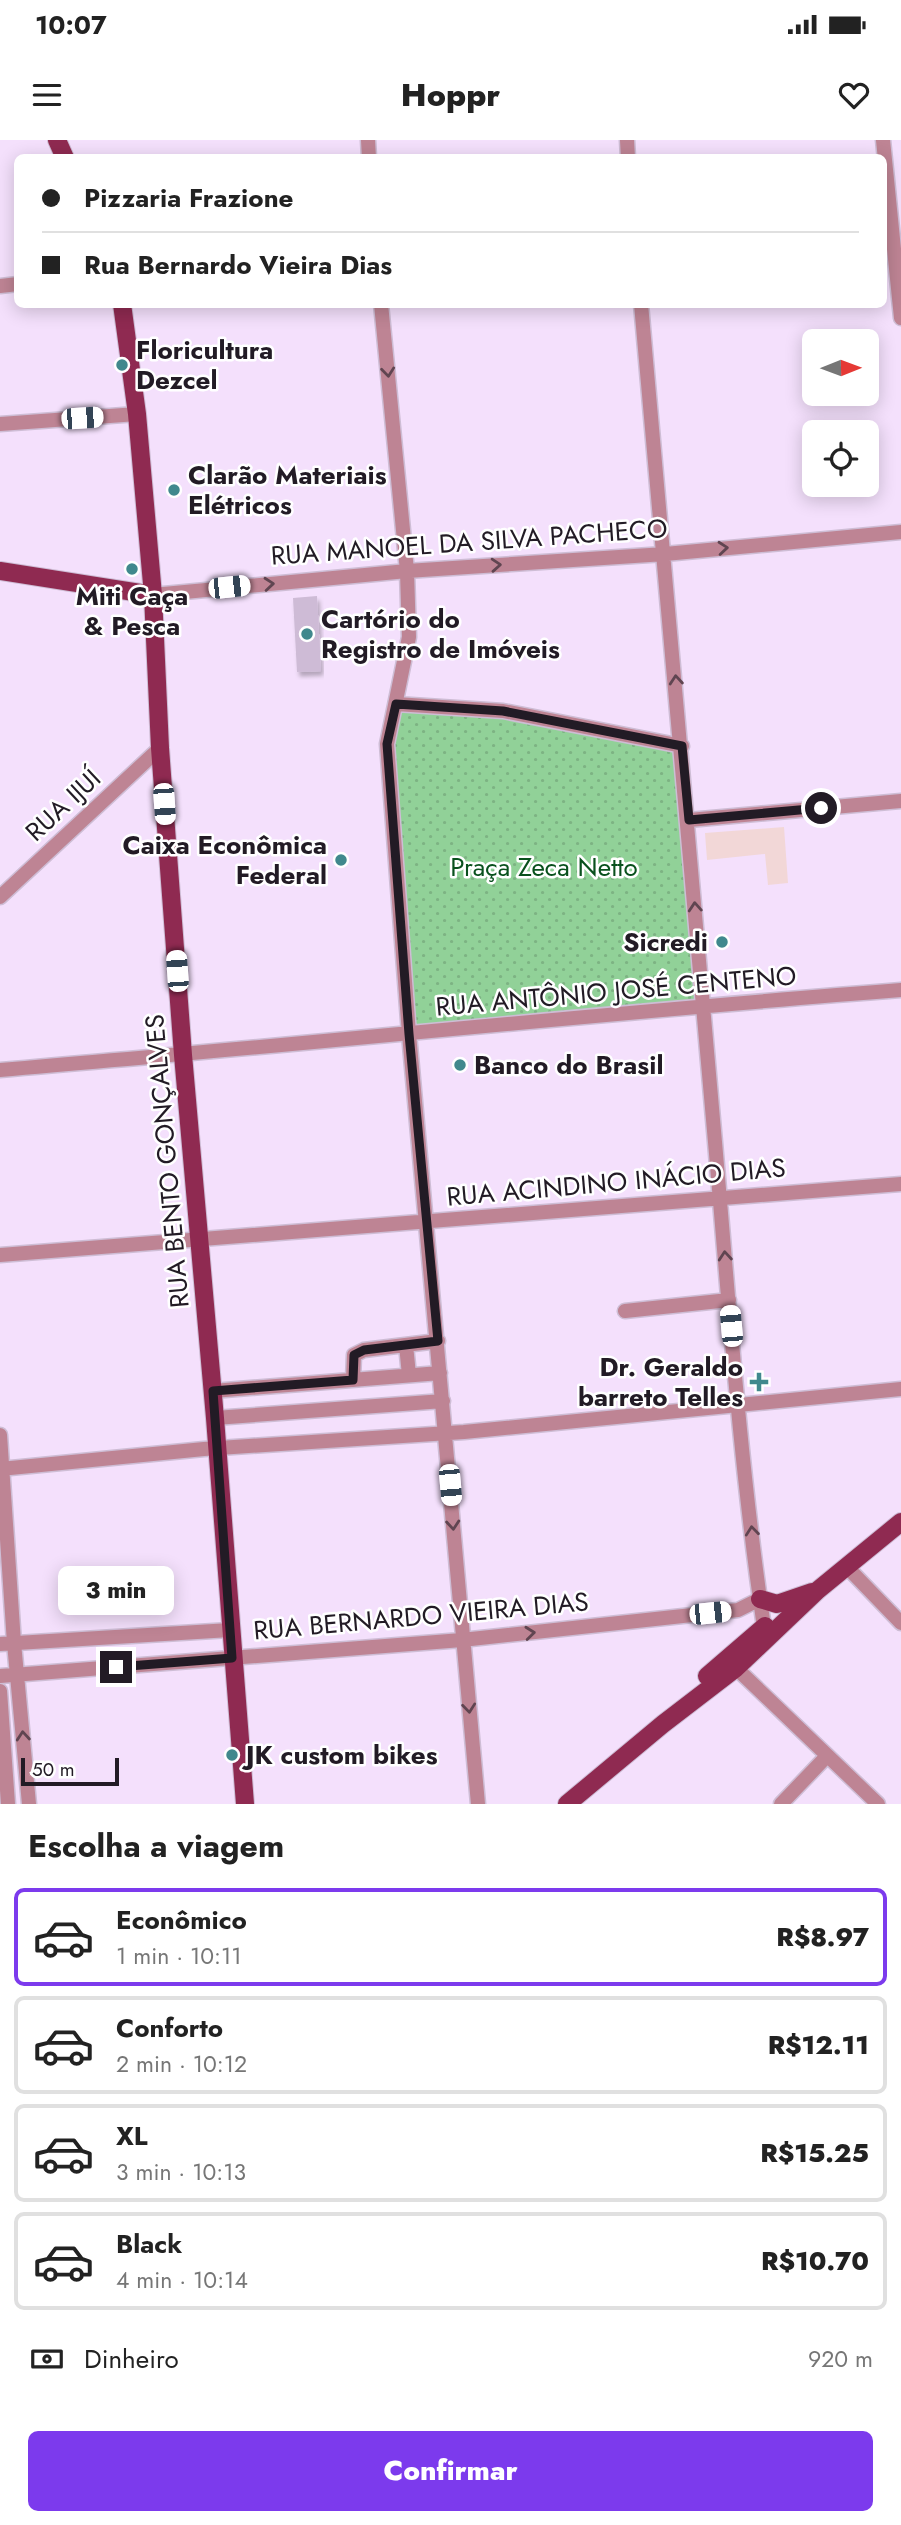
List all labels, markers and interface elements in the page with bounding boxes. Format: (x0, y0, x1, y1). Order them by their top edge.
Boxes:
text: 10:07 (35, 6, 107, 44)
text: Hoppr (401, 72, 500, 118)
icon: menu (28, 76, 66, 114)
icon: heart (835, 76, 873, 114)
text: Pizzaria Frazione (84, 179, 293, 217)
text: Rua Bernardo Vieira Dias (84, 246, 392, 284)
north arrow (802, 329, 878, 406)
map controls (802, 329, 879, 497)
place label: Floricultura Dezcel (136, 331, 273, 399)
marker: Floricultura Dezcel (114, 357, 130, 373)
one-way arrow (380, 367, 395, 378)
car (61, 406, 104, 430)
button: locate (802, 420, 879, 497)
place label: Clarão Materiais Elétricos (188, 456, 387, 524)
marker: Clarão Materiais Elétricos (166, 482, 182, 498)
street label: RUA MANOEL DA SILVA PACHECO (269, 509, 669, 575)
one-way arrow (718, 541, 729, 556)
one-way arrow (491, 557, 502, 572)
marker: Miti Caça & Pesca (124, 561, 140, 577)
car (208, 574, 251, 600)
one-way arrow (264, 576, 275, 591)
place label: Miti Caça & Pesca (76, 577, 188, 645)
place label: Cartório do Registro de Imóveis (321, 600, 560, 668)
marker: Cartório do Registro de Imóveis (299, 626, 315, 642)
one-way arrow (669, 675, 684, 686)
street label: RUA IJUÍ (17, 760, 110, 850)
car (153, 782, 176, 826)
route start (805, 792, 837, 824)
place label: Caixa Econômica Federal (122, 826, 327, 894)
park label: Praça Zeca Netto (450, 848, 638, 886)
marker: Caixa Econômica Federal (333, 852, 349, 868)
one-way arrow (688, 901, 703, 912)
place label: Sicredi (623, 923, 708, 961)
marker: Sicredi (714, 934, 730, 950)
car (166, 949, 189, 993)
street label: RUA ANTÔNIO JOSÉ CENTENO (434, 956, 798, 1026)
street label: RUA BENTO GONÇALVES (135, 1013, 199, 1309)
place label: Banco do Brasil (474, 1046, 663, 1084)
marker: Banco do Brasil (452, 1057, 468, 1073)
street label: RUA ACINDINO INÁCIO DIAS (445, 1148, 787, 1216)
one-way arrow (718, 1250, 733, 1261)
car (719, 1304, 744, 1348)
place label: Dr. Geraldo barreto Telles (578, 1348, 743, 1416)
marker: Dr. Geraldo barreto Telles (749, 1372, 769, 1392)
car (438, 1463, 463, 1507)
one-way arrow (445, 1520, 460, 1531)
one-way arrow (745, 1525, 760, 1536)
callout: 3 min (58, 1566, 174, 1614)
text: 3 min (86, 1573, 146, 1607)
street label: RUA BERNARDO VIEIRA DIAS (252, 1582, 590, 1650)
car (689, 1600, 732, 1626)
one-way arrow (524, 1625, 536, 1640)
route end (100, 1651, 132, 1683)
one-way arrow (461, 1703, 476, 1714)
one-way arrow (16, 1730, 31, 1741)
place label: JK custom bikes (241, 1736, 438, 1774)
marker: JK custom bikes (224, 1747, 240, 1763)
scale bar (21, 1755, 119, 1787)
text: 50 m (32, 1756, 75, 1783)
text: Escolha a viagem (28, 1823, 284, 1869)
text: Econômico (116, 1901, 247, 1939)
icon: car (32, 1906, 95, 1969)
text: R$8.97 (776, 1918, 869, 1956)
text: 1 min · 10:11 (116, 1939, 242, 1973)
text: Conforto (116, 2009, 223, 2047)
icon: car (32, 2014, 95, 2077)
text: R$12.11 (768, 2026, 869, 2064)
text: 2 min · 10:12 (116, 2047, 247, 2081)
text: XL (116, 2117, 148, 2155)
icon: car (32, 2122, 95, 2185)
text: R$15.25 (760, 2134, 869, 2172)
text: 3 min · 10:13 (116, 2155, 246, 2189)
text: Black (116, 2225, 182, 2263)
icon: car (32, 2230, 95, 2293)
text: R$10.70 (761, 2242, 869, 2280)
text: 4 min · 10:14 (116, 2263, 248, 2297)
icon: cash (28, 2340, 66, 2378)
text: Dinheiro (84, 2340, 179, 2378)
text: 920 m (808, 2342, 873, 2376)
button: Confirmar (28, 2431, 873, 2511)

